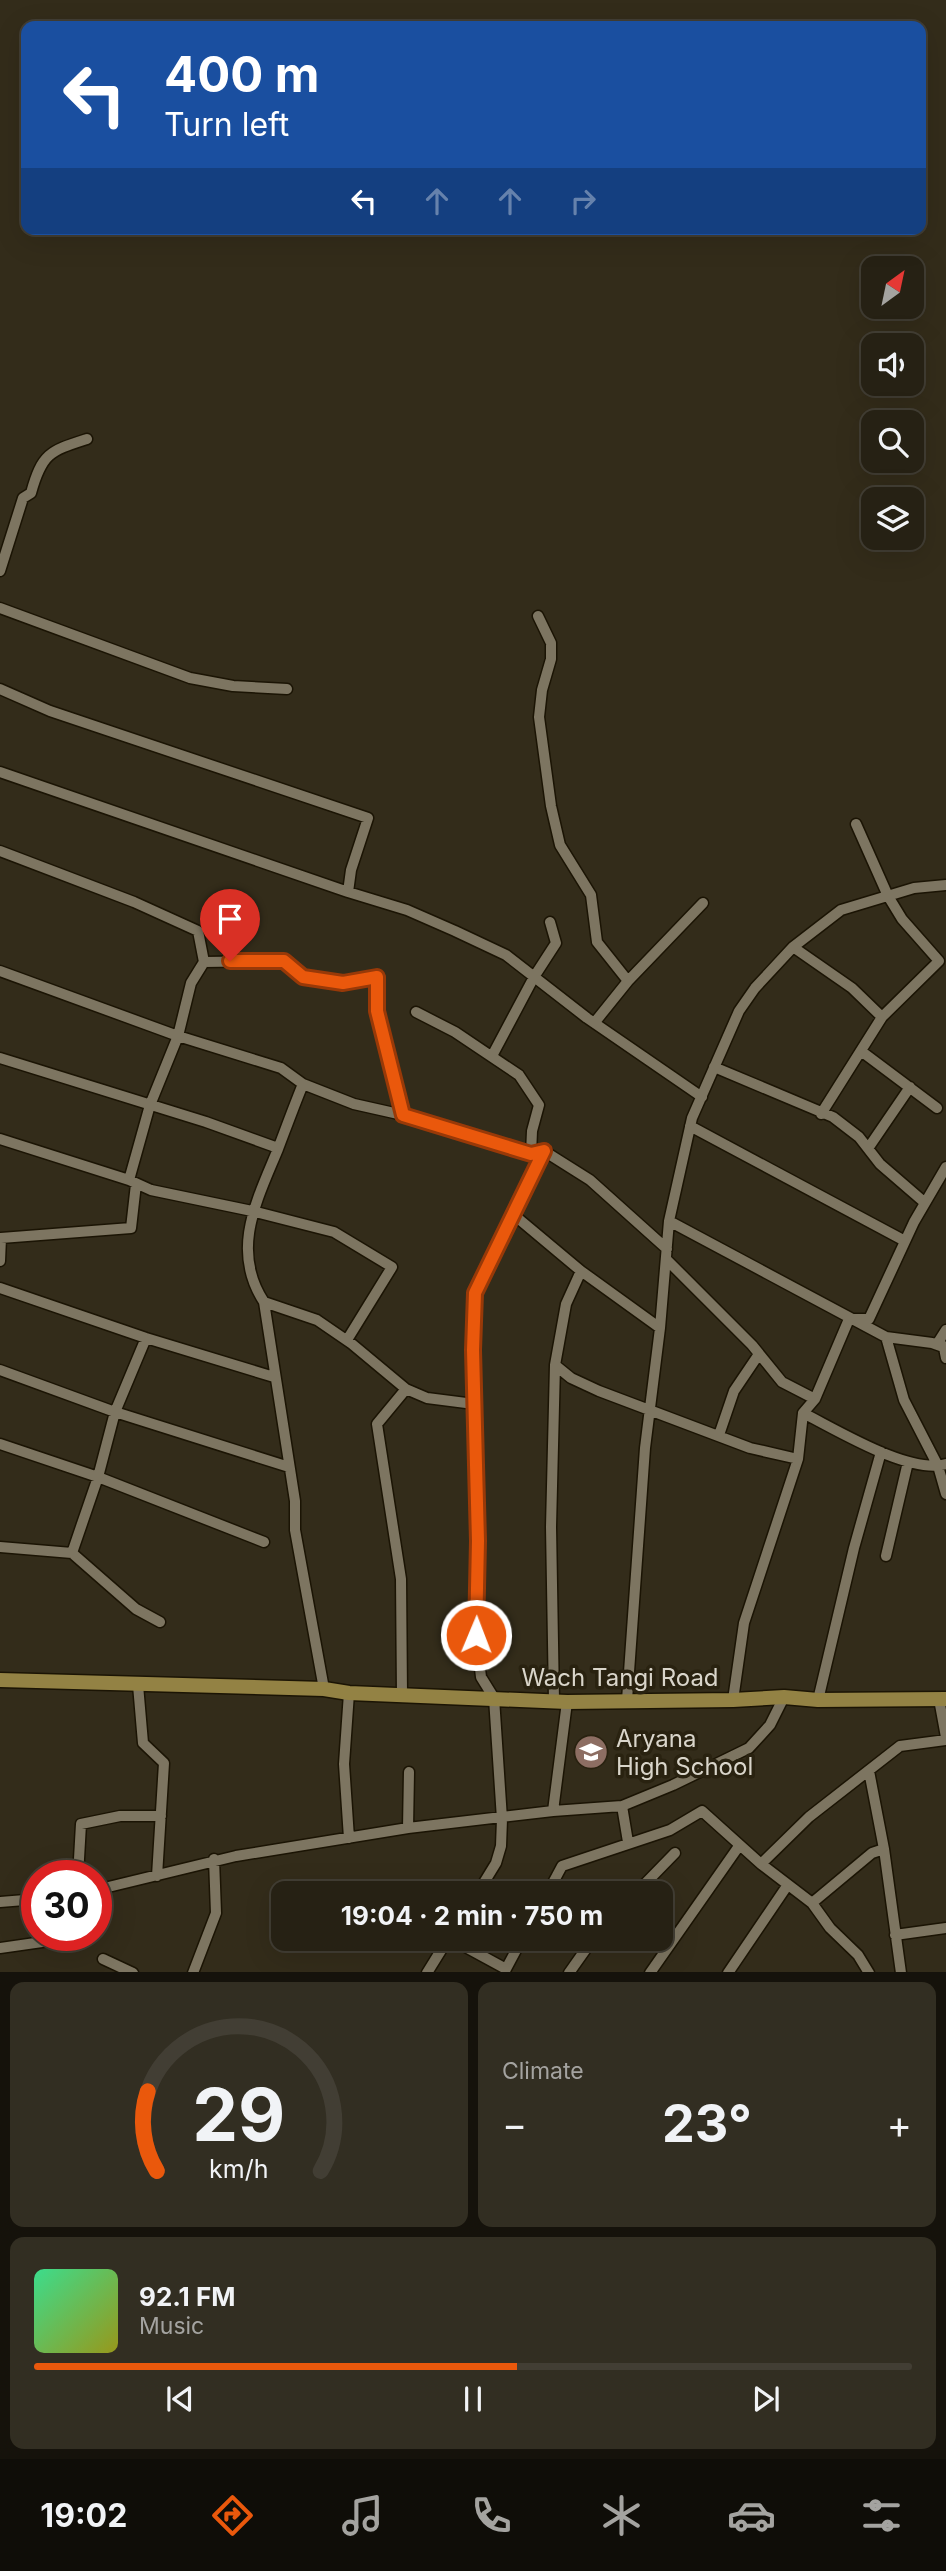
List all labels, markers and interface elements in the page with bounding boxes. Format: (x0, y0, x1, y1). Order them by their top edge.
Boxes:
text: 400 m (164, 45, 320, 104)
icon: left (49, 49, 140, 140)
text: Turn left (164, 105, 289, 144)
icon: left (345, 182, 383, 220)
icon: ahead (418, 182, 456, 220)
icon: ahead (491, 182, 529, 220)
icon: right (564, 182, 602, 220)
north arrow (861, 256, 924, 318)
map controls (861, 256, 924, 550)
button: sound (861, 333, 924, 396)
button: search (861, 410, 924, 473)
button: layers (861, 487, 924, 550)
pin (200, 889, 260, 961)
icon: arrive (211, 900, 249, 938)
position arrow (439, 1598, 513, 1672)
street label: Wach Tangi Road (521, 1663, 719, 1692)
place label: Aryana High School (616, 1724, 753, 1781)
school or university icon: Aryana High School (572, 1733, 610, 1771)
speed limit sign: 30 (21, 1860, 112, 1951)
text: 19:04 · 2 min · 750 m (341, 1900, 603, 1931)
text: Climate (502, 2057, 584, 2085)
text: 29 (192, 2070, 286, 2159)
text: 23° (662, 2092, 752, 2155)
text: − (502, 2101, 527, 2147)
text: + (887, 2101, 912, 2147)
text: km/h (209, 2153, 269, 2183)
text: 92.1 FM (139, 2281, 235, 2312)
text: Music (139, 2312, 204, 2340)
icon: previous (161, 2380, 199, 2418)
icon: pause (454, 2380, 492, 2418)
icon: next (747, 2380, 785, 2418)
icon: directions (208, 2491, 257, 2540)
icon: music (338, 2491, 387, 2540)
icon: phone (467, 2491, 516, 2540)
icon: climate (597, 2491, 646, 2540)
icon: car (727, 2491, 776, 2540)
icon: filters (857, 2491, 906, 2540)
text: 19:02 (40, 2496, 127, 2535)

